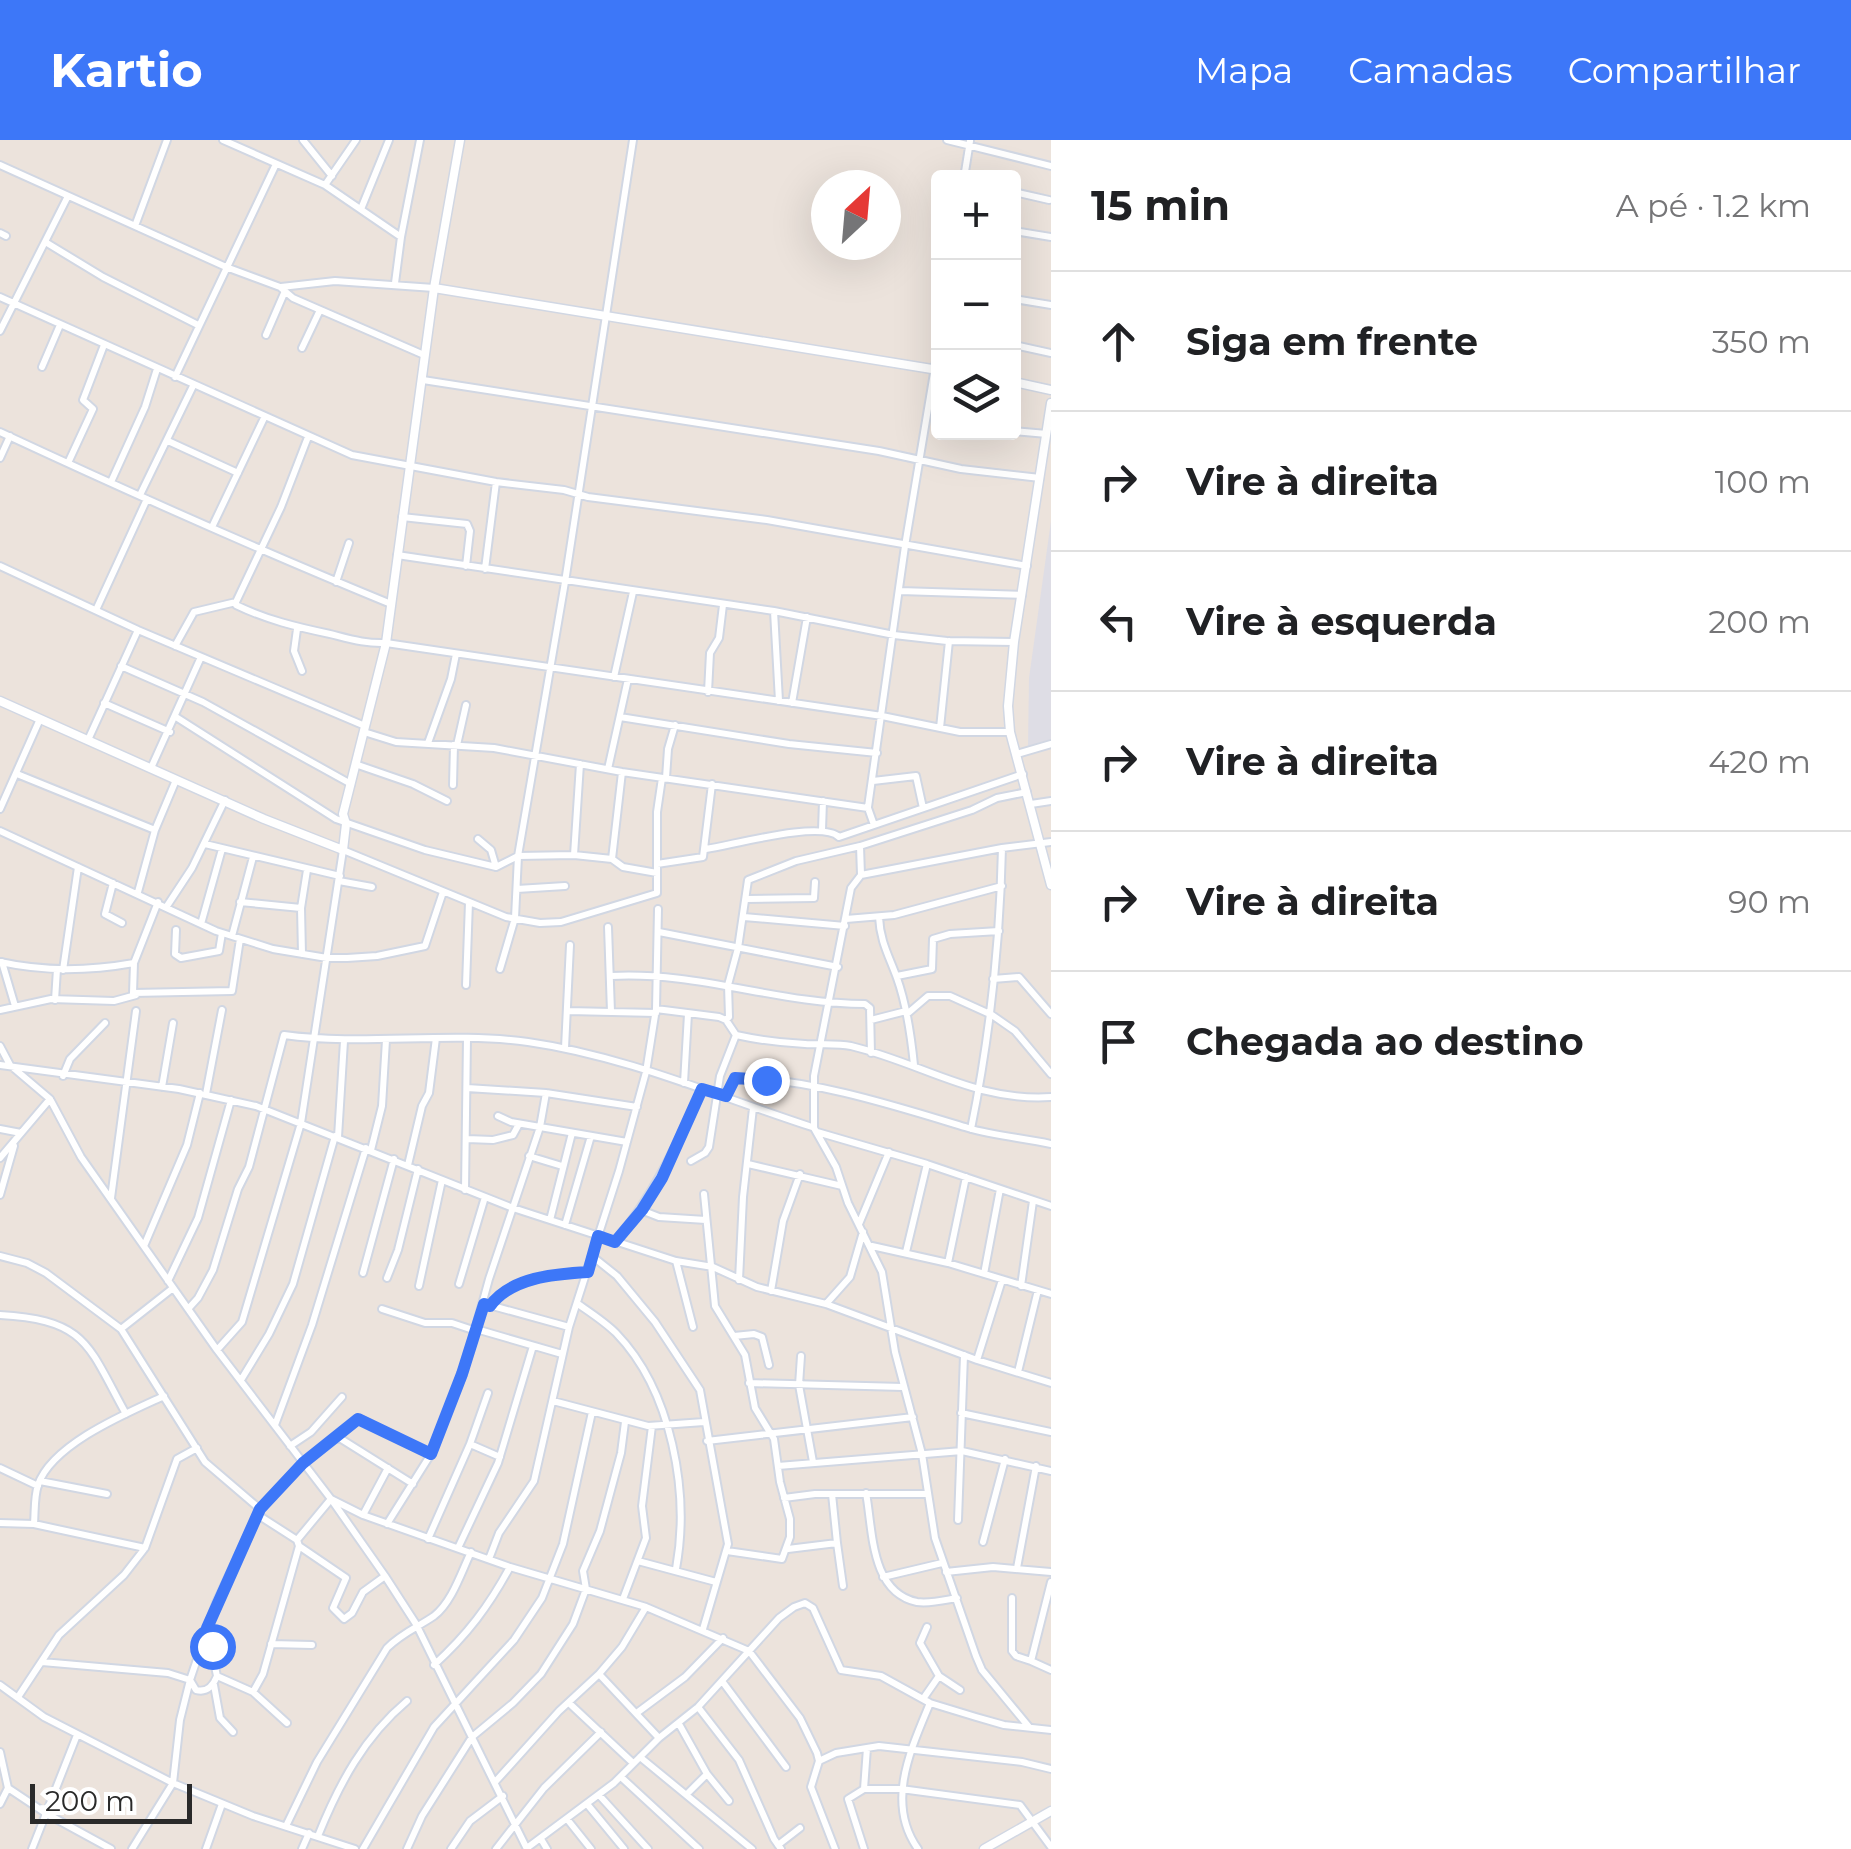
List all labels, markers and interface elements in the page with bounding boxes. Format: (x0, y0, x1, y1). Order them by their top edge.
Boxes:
text: Kartio (50, 41, 203, 99)
text: Mapa (1195, 49, 1293, 92)
text: Camadas (1348, 49, 1513, 92)
text: Compartilhar (1568, 49, 1801, 92)
north arrow (811, 170, 901, 260)
map controls (931, 170, 1021, 440)
button: + (931, 170, 1021, 260)
text: 15 min (1091, 179, 1230, 231)
text: A pé · 1.2 km (1616, 186, 1811, 225)
button: − (931, 260, 1021, 350)
icon: ahead (1091, 314, 1146, 369)
text: Siga em frente (1186, 318, 1478, 365)
text: 350 m (1712, 322, 1811, 361)
button: layers (931, 350, 1021, 440)
icon: right (1091, 454, 1146, 509)
text: Vire à direita (1186, 458, 1439, 505)
text: 100 m (1715, 462, 1811, 501)
icon: left (1091, 594, 1146, 649)
text: Vire à esquerda (1186, 598, 1497, 645)
text: 200 m (1708, 602, 1811, 641)
icon: right (1091, 734, 1146, 789)
text: Vire à direita (1186, 738, 1439, 785)
text: 420 m (1708, 742, 1811, 781)
icon: right (1091, 874, 1146, 929)
text: Vire à direita (1186, 878, 1439, 925)
text: 90 m (1728, 882, 1811, 921)
icon: arrive (1091, 1014, 1146, 1069)
text: Chegada ao destino (1186, 1018, 1584, 1065)
route end (744, 1058, 790, 1104)
route start (190, 1624, 236, 1670)
scale bar (30, 1779, 192, 1824)
text: 200 m (45, 1784, 135, 1818)

